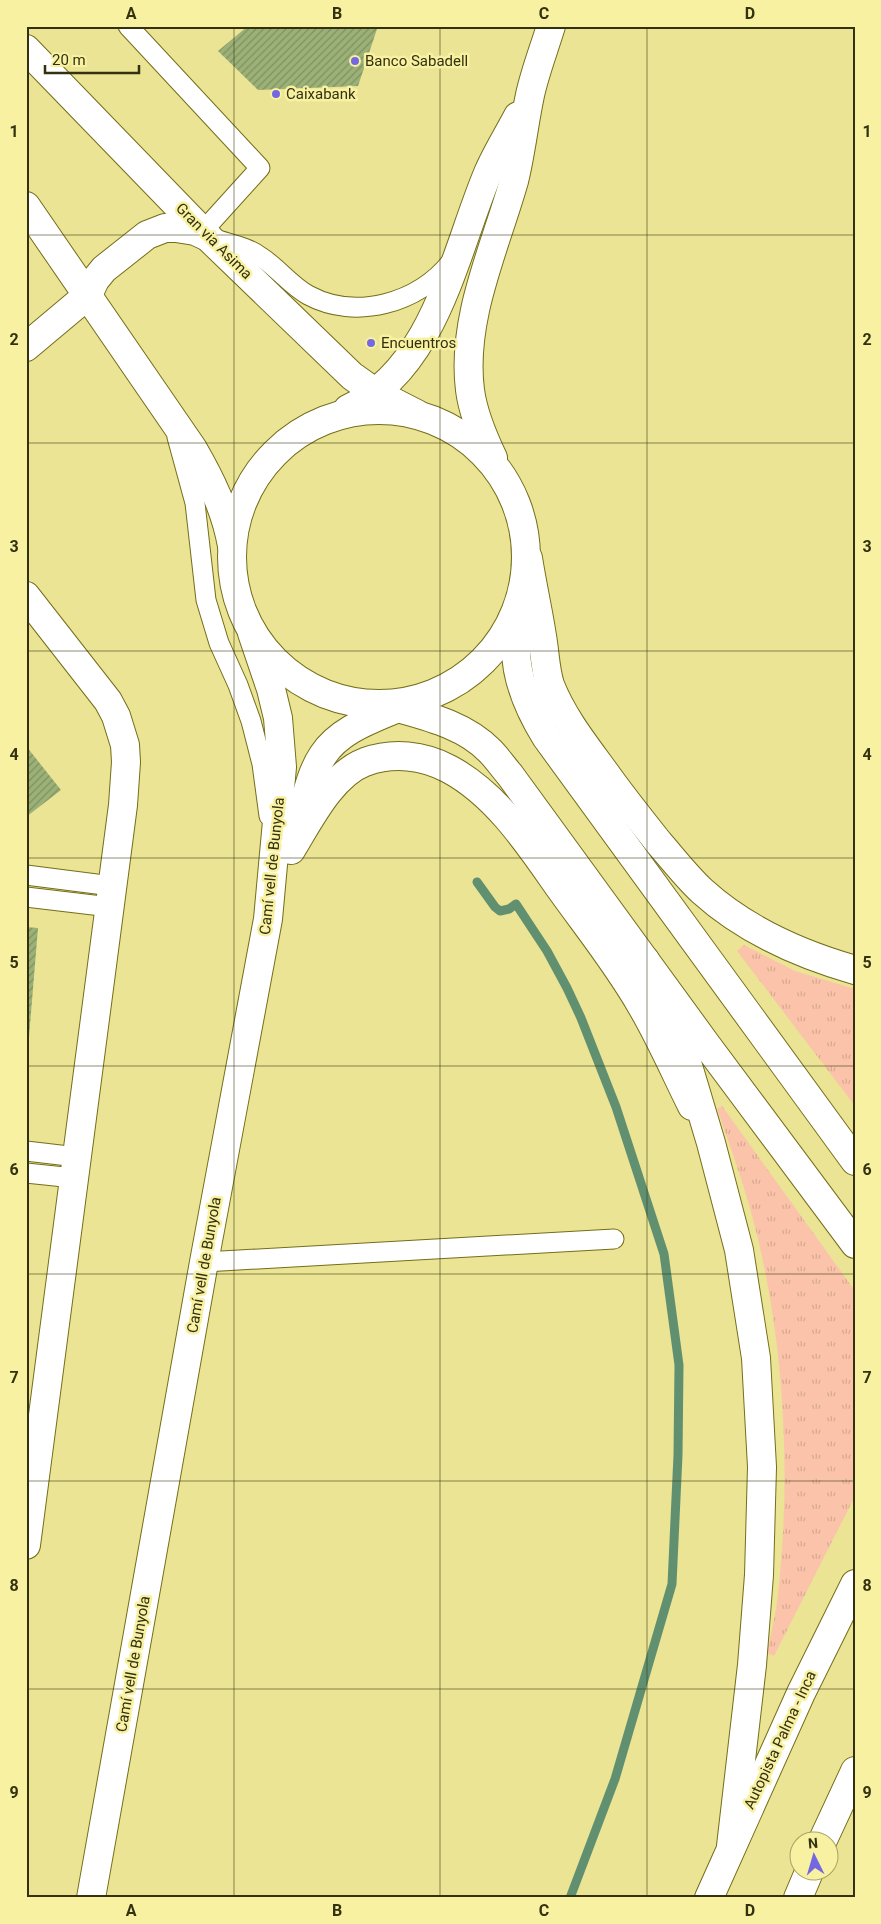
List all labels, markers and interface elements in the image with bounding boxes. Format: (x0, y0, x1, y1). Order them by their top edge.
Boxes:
text: A (126, 4, 137, 23)
text: B (332, 4, 342, 23)
text: C (539, 4, 549, 23)
text: D (745, 4, 755, 23)
scale bar (45, 42, 139, 74)
text: 20 m (52, 51, 86, 69)
place label: Banco Sabadell (365, 52, 468, 70)
marker: Banco Sabadell (349, 55, 361, 67)
place label: Caixabank (286, 85, 356, 103)
marker: Caixabank (270, 88, 282, 100)
text: 1 (9, 122, 19, 141)
text: 1 (862, 122, 872, 141)
street label: Gran via Asima (172, 199, 256, 283)
text: 2 (9, 330, 19, 349)
text: 2 (862, 330, 872, 349)
place label: Encuentros (381, 334, 456, 352)
marker: Encuentros (365, 337, 377, 349)
text: 3 (9, 537, 19, 556)
text: 3 (862, 537, 872, 556)
text: 4 (9, 745, 19, 764)
text: 4 (862, 745, 872, 764)
street label: Camí vell de Bunyola (256, 796, 288, 936)
text: 5 (9, 953, 19, 972)
text: 5 (862, 953, 872, 972)
text: 6 (9, 1160, 19, 1179)
text: 6 (862, 1160, 872, 1179)
street label: Camí vell de Bunyola (183, 1195, 225, 1335)
text: 7 (9, 1368, 19, 1387)
text: 7 (862, 1368, 872, 1387)
text: 8 (9, 1576, 19, 1595)
text: 8 (862, 1576, 872, 1595)
street label: Camí vell de Bunyola (112, 1594, 154, 1734)
street label: Autopista Palma - Inca (740, 1668, 820, 1812)
text: 9 (9, 1783, 19, 1802)
text: 9 (862, 1783, 872, 1802)
north arrow (788, 1832, 838, 1882)
text: N (807, 1835, 818, 1851)
text: A (126, 1901, 137, 1920)
text: B (332, 1901, 342, 1920)
text: C (539, 1901, 549, 1920)
text: D (745, 1901, 755, 1920)

